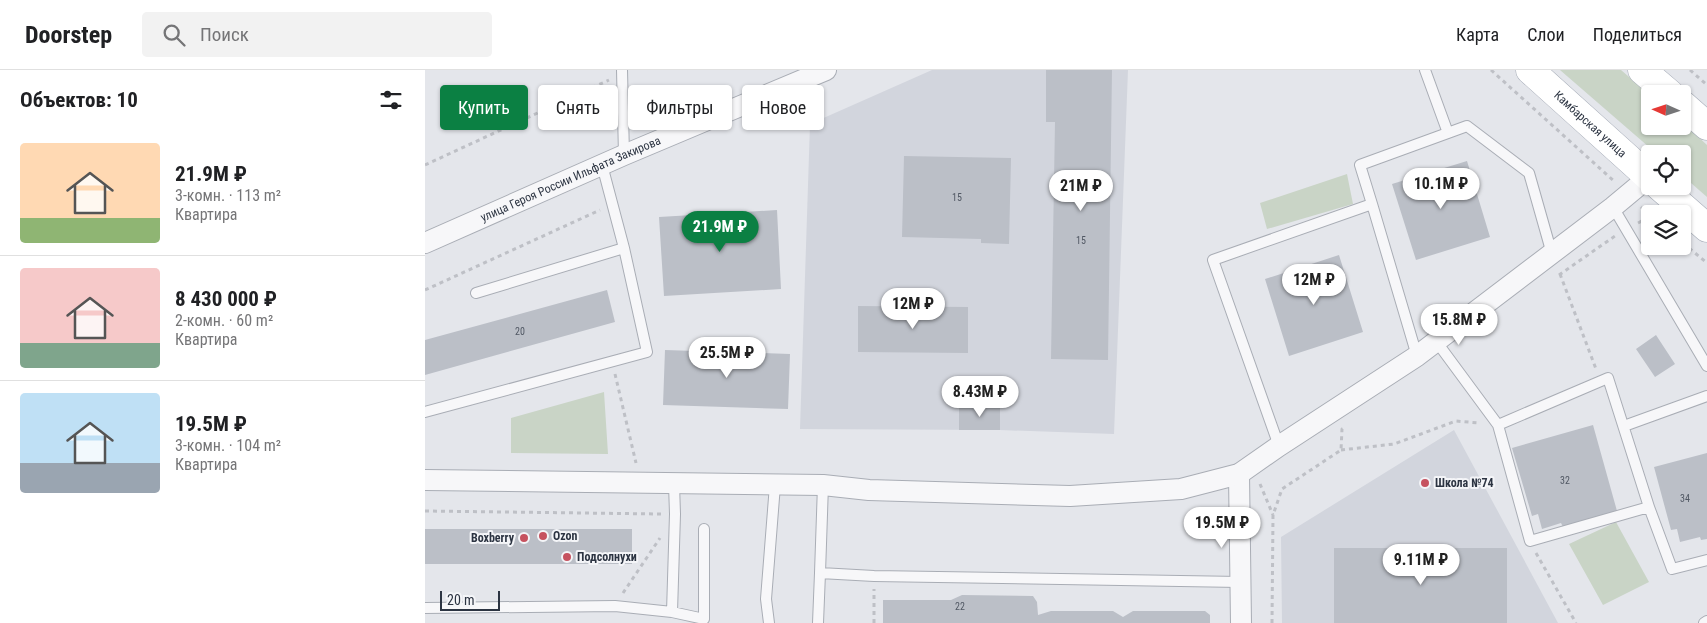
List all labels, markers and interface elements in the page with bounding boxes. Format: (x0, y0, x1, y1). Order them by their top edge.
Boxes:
search box (142, 12, 492, 57)
text: Doorstep (25, 21, 112, 49)
icon: search (160, 21, 188, 49)
text: Поиск (200, 23, 249, 46)
text: Карта (1456, 24, 1499, 45)
text: Слои (1527, 24, 1565, 45)
text: Поделиться (1593, 24, 1682, 45)
chip: Купить (440, 85, 528, 130)
chip: Снять (538, 85, 618, 130)
chip: Фильтры (628, 85, 732, 130)
chip: Новое (742, 85, 824, 130)
north arrow (1641, 85, 1691, 135)
map controls (1641, 85, 1691, 255)
icon: filters (377, 86, 405, 114)
text: Объектов: 10 (20, 88, 138, 112)
street label: Камбарская улица (1551, 88, 1629, 160)
street label: улица Героя России Ильфата Закирова (478, 133, 663, 225)
button: locate (1641, 145, 1691, 195)
text: 21.9M ₽ (175, 162, 247, 186)
icon: home (60, 163, 120, 223)
pin: 10.1M ₽ (1395, 168, 1487, 210)
pin: 21M ₽ (1046, 170, 1116, 212)
text: 10.1M ₽ (1414, 174, 1468, 193)
text: 21M ₽ (1060, 176, 1102, 195)
text: 3-комн. · 113 m² (175, 186, 281, 205)
house number: 15 (952, 192, 962, 203)
text: Квартира (175, 205, 237, 224)
button: layers (1641, 205, 1691, 255)
pin: 21.9M ₽ (674, 210, 766, 253)
text: 21.9M ₽ (693, 217, 747, 236)
house number: 15 (1076, 235, 1086, 246)
pin: 12M ₽ (1279, 264, 1349, 306)
text: 12M ₽ (1293, 270, 1335, 289)
text: 8 430 000 ₽ (175, 287, 277, 311)
icon: home (60, 288, 120, 348)
pin: 12M ₽ (878, 288, 948, 330)
text: 12M ₽ (892, 294, 934, 313)
pin: 15.8M ₽ (1413, 304, 1505, 346)
text: 15.8M ₽ (1432, 310, 1486, 329)
text: 2-комн. · 60 m² (175, 311, 273, 330)
house number: 20 (515, 326, 525, 337)
text: Квартира (175, 330, 237, 349)
pin: 25.5M ₽ (681, 336, 773, 379)
text: 25.5M ₽ (700, 343, 754, 362)
pin: 8.43M ₽ (934, 376, 1026, 418)
text: 8.43M ₽ (953, 382, 1007, 401)
text: 19.5M ₽ (175, 412, 247, 436)
icon: home (60, 413, 120, 473)
text: 3-комн. · 104 m² (175, 436, 281, 455)
text: Квартира (175, 455, 237, 474)
house number: 32 (1560, 475, 1570, 486)
place label: Школа №74 (1435, 476, 1494, 490)
marker: Школа №74 (1419, 477, 1431, 489)
house number: 34 (1680, 493, 1690, 504)
pin: 19.5M ₽ (1176, 506, 1268, 549)
text: 19.5M ₽ (1195, 513, 1249, 532)
place label: Ozon (553, 529, 578, 543)
marker: Ozon (537, 530, 549, 542)
place label: Boxberry (471, 531, 515, 545)
marker: Boxberry (518, 532, 530, 544)
pin: 9.11M ₽ (1375, 544, 1467, 586)
place label: Подсолнухи (577, 550, 637, 564)
text: 9.11M ₽ (1394, 550, 1448, 569)
marker: Подсолнухи (561, 551, 573, 563)
scale bar (440, 588, 500, 611)
text: 20 m (447, 592, 475, 608)
house number: 22 (955, 601, 965, 612)

